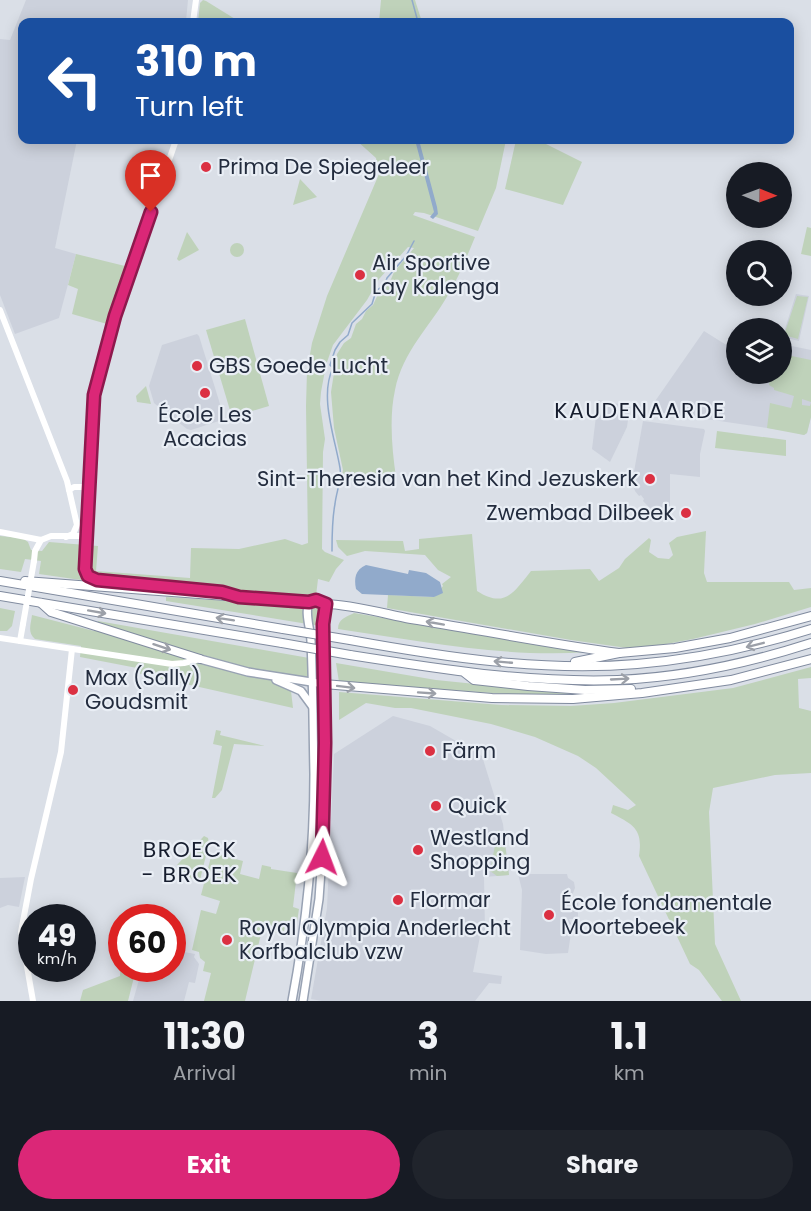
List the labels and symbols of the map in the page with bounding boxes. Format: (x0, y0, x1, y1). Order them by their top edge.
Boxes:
pin (125, 150, 176, 212)
place label: Prima De Spiegeleer (218, 152, 429, 181)
marker: Prima De Spiegeleer (199, 160, 213, 174)
north arrow (726, 162, 792, 228)
place label: Air Sportive Lay Kalenga (372, 248, 500, 301)
marker: Air Sportive Lay Kalenga (353, 268, 367, 282)
place label: GBS Goede Lucht (209, 351, 388, 380)
marker: GBS Goede Lucht (190, 359, 204, 373)
marker: École Les Acacias (198, 386, 212, 400)
district label: KAUDENAARDE (554, 395, 726, 426)
place label: École Les Acacias (158, 400, 252, 453)
place label: Sint-Theresia van het Kind Jezuskerk (257, 464, 638, 493)
marker: Sint-Theresia van het Kind Jezuskerk (643, 472, 657, 486)
place label: Zwembad Dilbeek (486, 498, 674, 527)
marker: Zwembad Dilbeek (679, 506, 693, 520)
one-way arrow (87, 607, 107, 618)
one-way arrow (216, 614, 236, 625)
one-way arrow (426, 617, 446, 628)
one-way arrow (746, 639, 765, 651)
one-way arrow (152, 642, 171, 653)
one-way arrow (494, 656, 513, 667)
place label: Max (Sally) Goudsmit (85, 663, 201, 716)
one-way arrow (609, 674, 629, 685)
one-way arrow (336, 681, 356, 692)
marker: Max (Sally) Goudsmit (66, 683, 80, 697)
one-way arrow (416, 688, 436, 699)
place label: Färm (442, 736, 496, 765)
marker: Färm (423, 744, 437, 758)
place label: Quick (448, 791, 507, 820)
marker: Quick (429, 799, 443, 813)
place label: Westland Shopping (430, 823, 530, 876)
position arrow (290, 825, 354, 889)
district label: BROECK - BROEK (141, 834, 239, 890)
marker: Westland Shopping (411, 843, 425, 857)
place label: Flormar (410, 885, 491, 914)
place label: École fondamentale Moortebeek (561, 888, 772, 941)
marker: Flormar (391, 893, 405, 907)
speed limit sign: 60 (108, 904, 186, 982)
marker: École fondamentale Moortebeek (542, 908, 556, 922)
place label: Royal Olympia Anderlecht Korfbalclub vzw (239, 913, 511, 966)
marker: Royal Olympia Anderlecht Korfbalclub vzw (220, 933, 234, 947)

